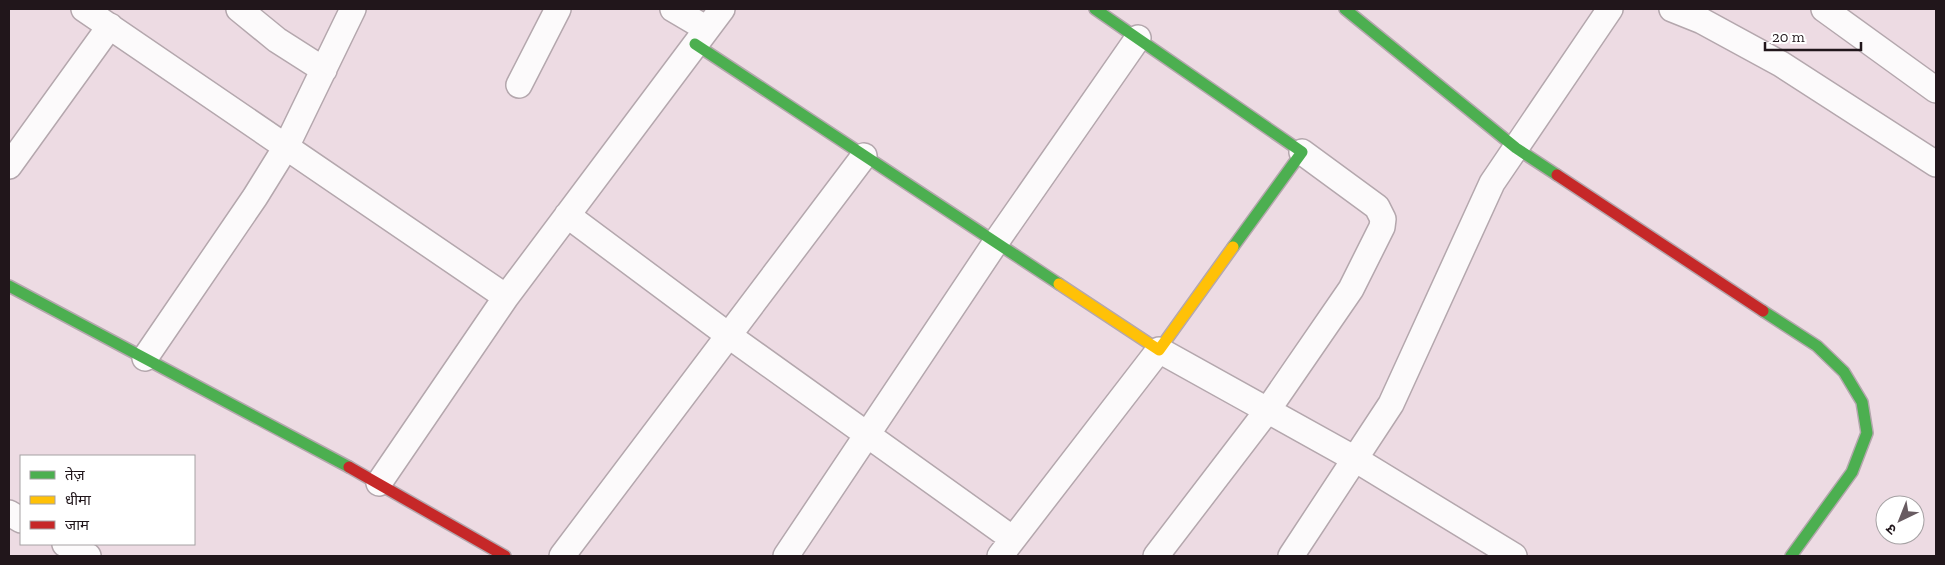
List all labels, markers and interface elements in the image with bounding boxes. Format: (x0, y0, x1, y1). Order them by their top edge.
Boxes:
scale bar (1765, 20, 1861, 52)
text: 20 m (1772, 28, 1805, 46)
legend (20, 455, 195, 545)
text: तेज़ (65, 466, 86, 484)
text: धीमा (65, 491, 92, 509)
north arrow (1875, 495, 1925, 545)
text: जाम (65, 516, 90, 534)
text: उ (1882, 520, 1900, 538)

